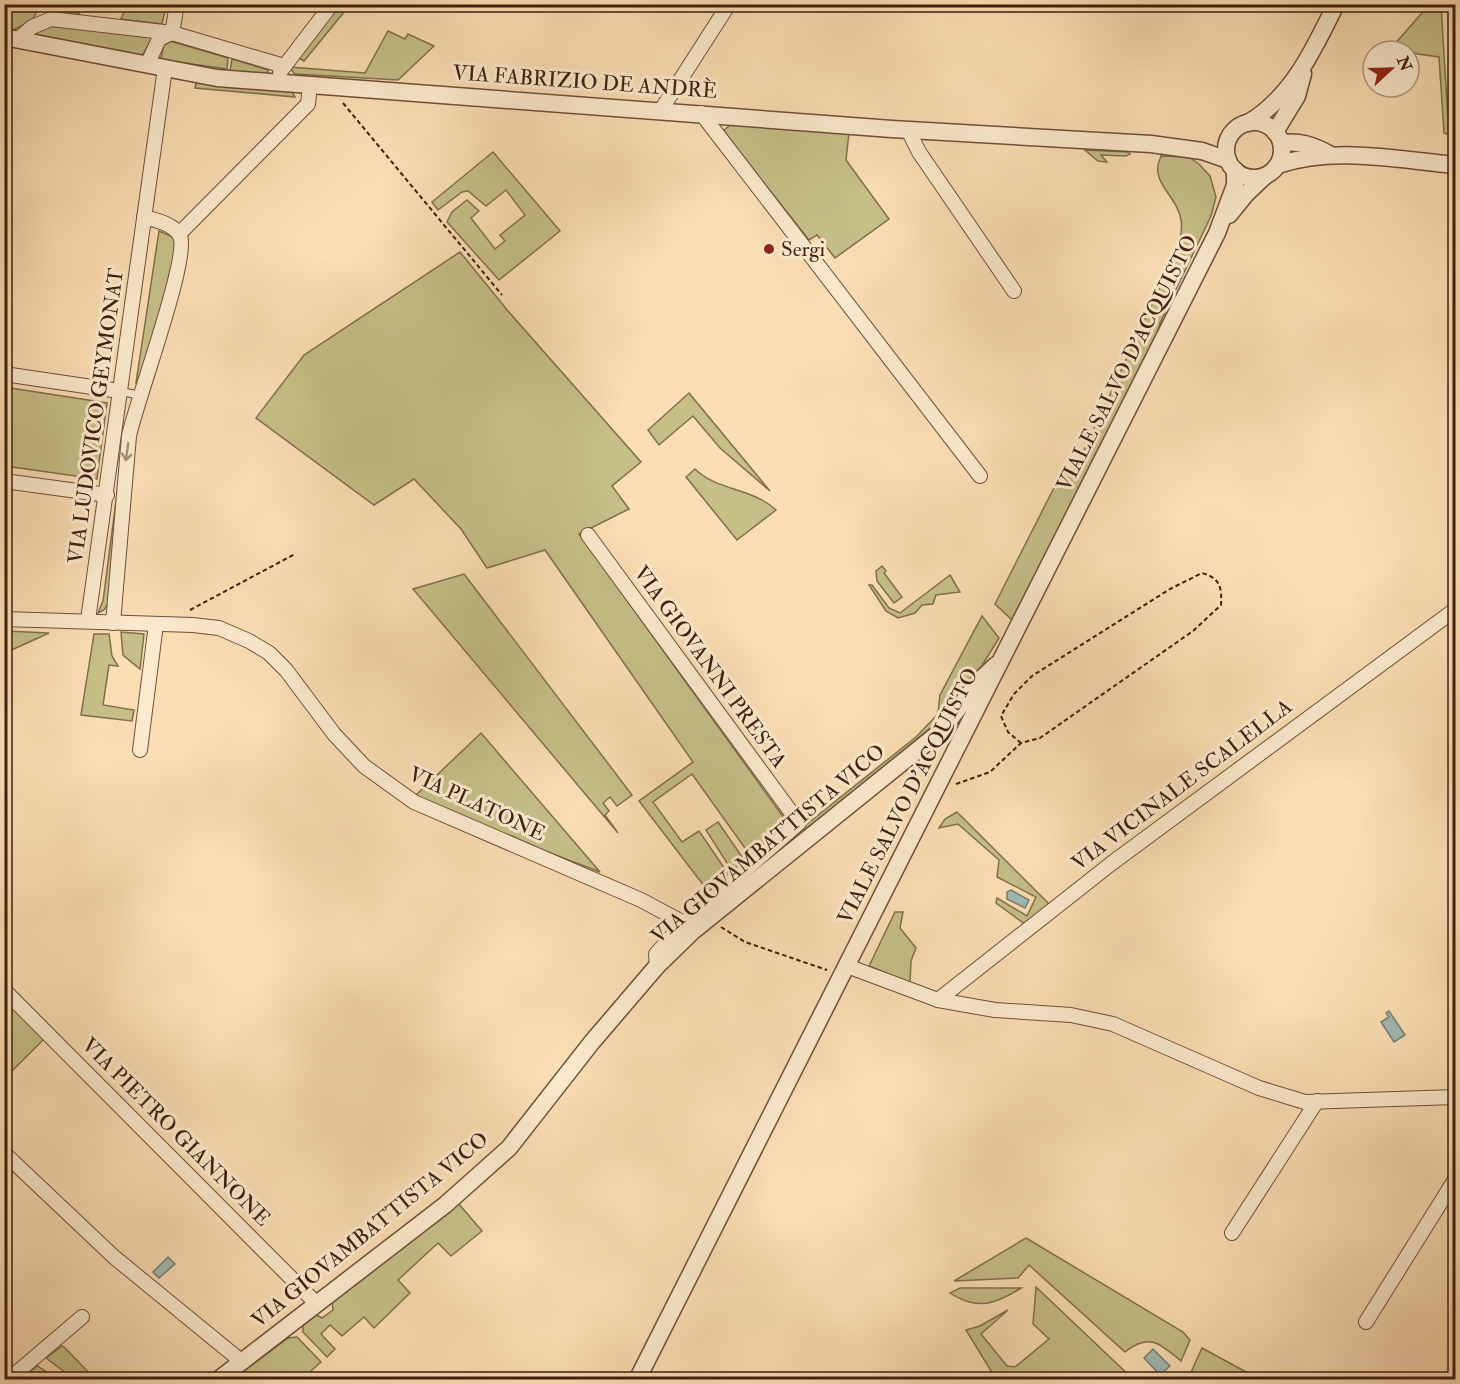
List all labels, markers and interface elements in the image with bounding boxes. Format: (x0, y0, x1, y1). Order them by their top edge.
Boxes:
north arrow (1361, 39, 1421, 99)
text: N (1392, 52, 1416, 75)
street label: VIA FABRIZIO DE ANDRÈ (452, 59, 718, 105)
street label: VIALE SALVO D'ACQUISTO (1050, 230, 1204, 496)
place label: Sergi (781, 236, 826, 263)
marker: Sergi (762, 242, 776, 256)
street label: VIA LUDOVICO GEYMONAT (62, 266, 130, 565)
one-way arrow (121, 442, 132, 462)
street label: VIA GIOVANNI PRESTA (628, 561, 792, 773)
street label: VIALE SALVO D'ACQUISTO (831, 663, 985, 929)
street label: VIA VICINALE SCALELLA (1066, 693, 1298, 877)
street label: VIA GIOVAMBATTISTA VICO (645, 738, 891, 950)
street label: VIA PLATONE (404, 761, 550, 847)
street label: VIA PIETRO GIANNONE (76, 1032, 276, 1232)
street label: VIA GIOVAMBATTISTA VICO (246, 1126, 494, 1334)

